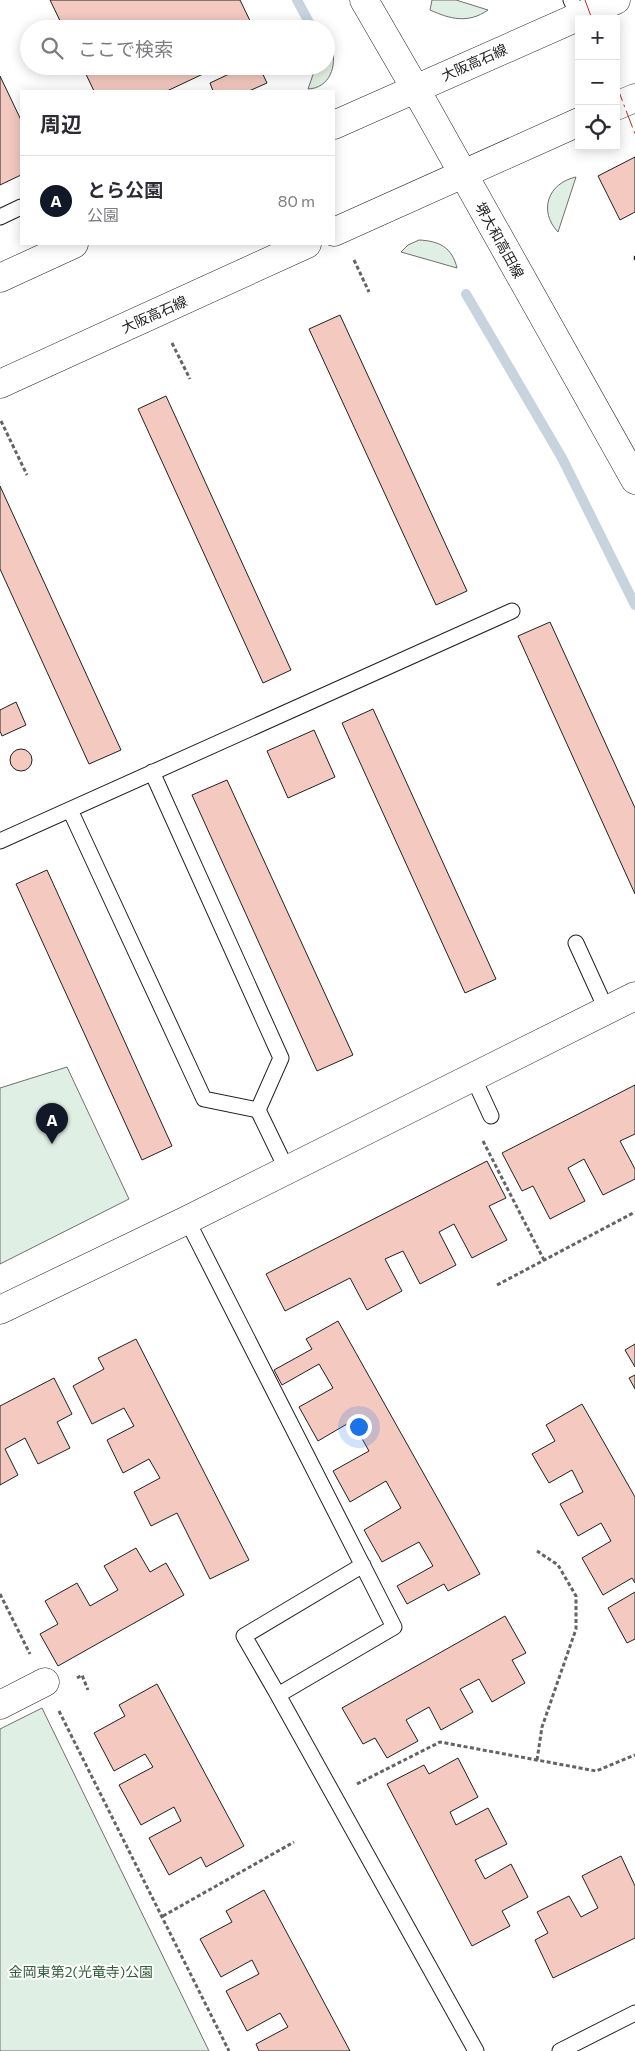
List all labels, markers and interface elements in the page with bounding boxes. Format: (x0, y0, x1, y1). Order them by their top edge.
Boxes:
map controls (575, 15, 620, 150)
button: + (575, 15, 620, 60)
search box (20, 20, 335, 75)
icon: search (38, 34, 66, 62)
text: ここで検索 (78, 37, 173, 60)
street label: 大阪高石線 (439, 40, 509, 84)
button: − (575, 60, 620, 105)
button: locate (575, 105, 620, 150)
text: 周辺 (40, 111, 82, 136)
text: とら公園 (87, 178, 163, 201)
text: A (50, 191, 62, 210)
text: 80 m (278, 191, 315, 210)
street label: 堺大和高田線 (472, 199, 528, 281)
text: 公園 (87, 205, 119, 224)
street label: 大阪高石線 (119, 292, 189, 336)
pin: A (36, 1103, 68, 1144)
your location (346, 1414, 372, 1440)
park label: 金岡東第2(光竜寺)公園 (9, 1963, 153, 1980)

